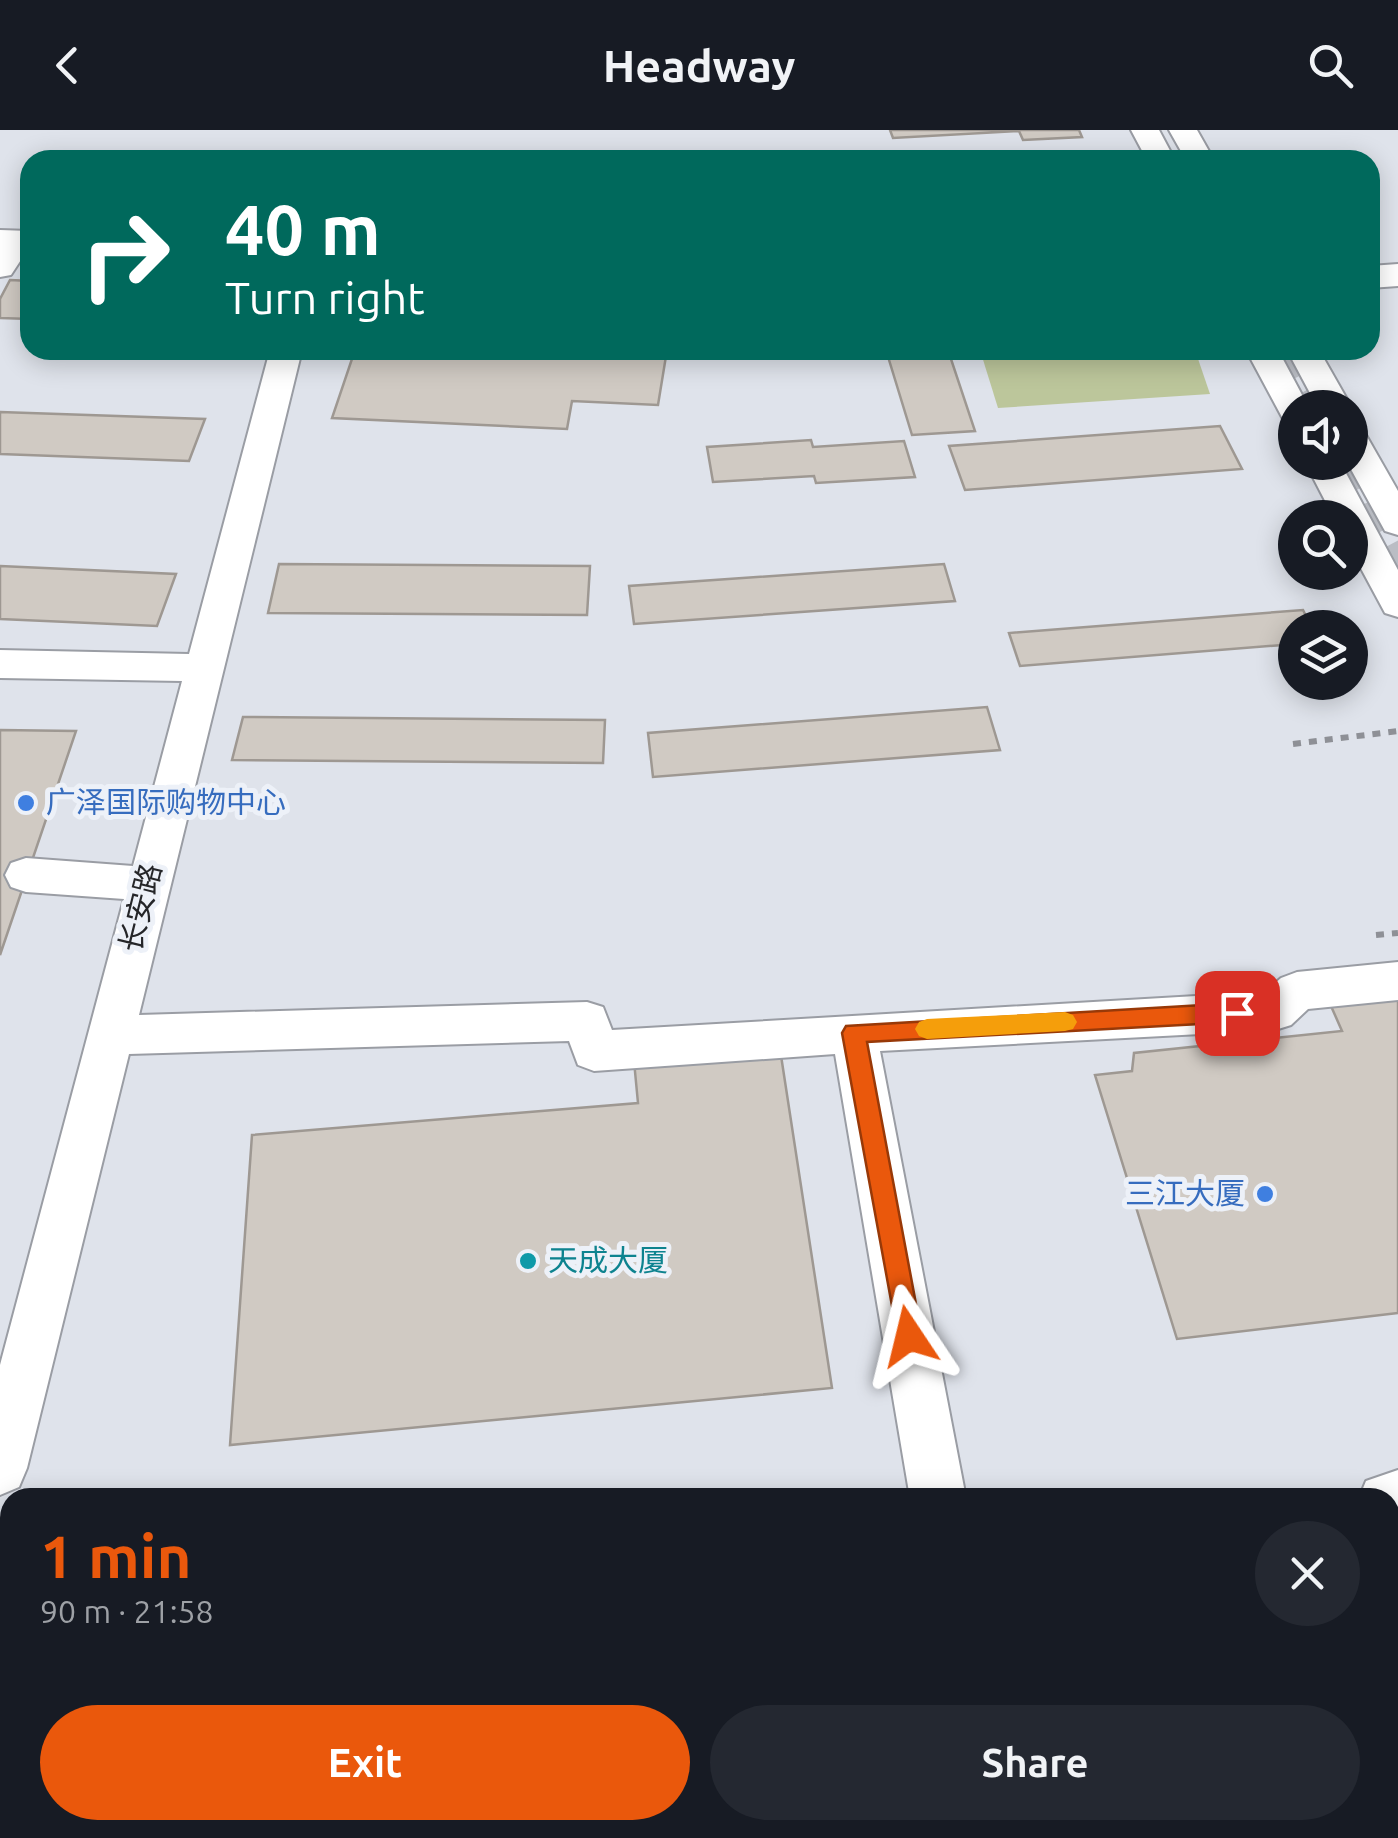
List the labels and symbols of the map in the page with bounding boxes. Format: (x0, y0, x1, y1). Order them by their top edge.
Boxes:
place label: 广泽国际购物中心 (46, 785, 286, 819)
marker: 广泽国际购物中心 (15, 792, 37, 814)
street label: 长安路 (113, 860, 167, 956)
pin (1195, 971, 1280, 1056)
place label: 三江大厦 (1125, 1176, 1245, 1210)
marker: 三江大厦 (1254, 1183, 1276, 1205)
place label: 天成大厦 (548, 1243, 668, 1277)
marker: 天成大厦 (517, 1250, 539, 1272)
position arrow (857, 1284, 961, 1388)

